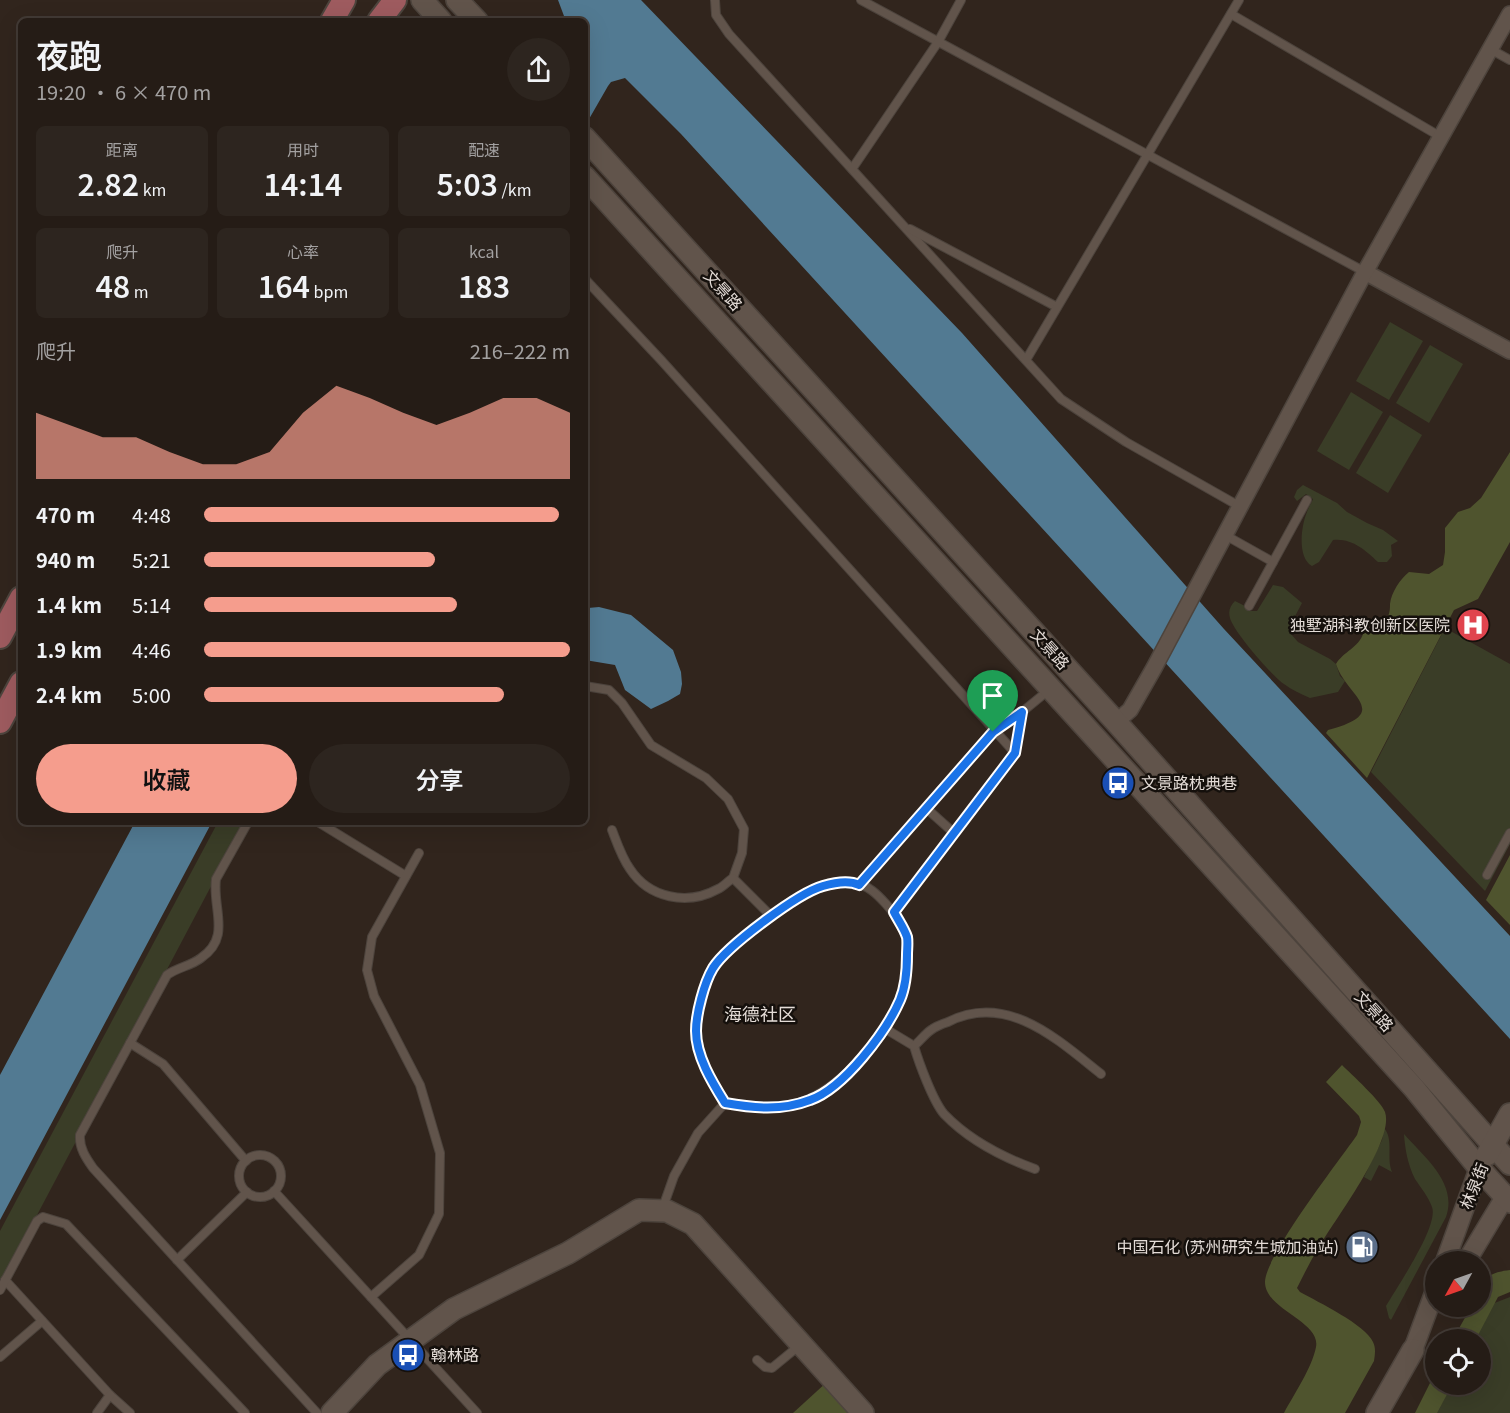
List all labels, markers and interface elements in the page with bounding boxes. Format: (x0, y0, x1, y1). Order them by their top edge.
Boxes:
text: 夜跑 (36, 30, 102, 78)
button: share (507, 38, 570, 101)
text: 19:20 · 6 × 470 m (36, 77, 211, 106)
text: 距离 (106, 137, 138, 161)
text: 用时 (287, 137, 319, 161)
text: 配速 (468, 137, 500, 161)
text: 2.82 (78, 161, 139, 205)
text: 14:14 (264, 161, 342, 205)
text: 5:03 (436, 161, 498, 205)
text: km (139, 177, 166, 201)
text: /km (498, 177, 532, 201)
text: 爬升 (106, 239, 138, 263)
text: 心率 (287, 239, 319, 263)
text: kcal (469, 239, 499, 263)
text: 48 (95, 263, 130, 307)
text: 164 (258, 263, 310, 307)
text: 183 (458, 263, 510, 307)
street label: 文景路 (699, 263, 749, 315)
text: m (130, 279, 149, 303)
text: bpm (310, 279, 348, 303)
text: 爬升 (36, 336, 76, 365)
text: 216–222 m (470, 336, 570, 365)
text: 470 m (36, 500, 95, 529)
text: 4:48 (132, 500, 171, 529)
text: 940 m (36, 545, 95, 574)
text: 5:21 (132, 545, 171, 574)
text: 1.4 km (36, 590, 102, 619)
text: 5:14 (132, 590, 171, 619)
hospital icon: 独墅湖科教创新区医院 (1455, 607, 1491, 643)
place label: 独墅湖科教创新区医院 (1290, 612, 1450, 636)
street label: 文景路 (1026, 622, 1076, 674)
text: 1.9 km (36, 635, 102, 664)
text: 4:46 (132, 635, 171, 664)
pin (967, 670, 1018, 732)
icon: arrive (976, 679, 1009, 712)
text: 2.4 km (36, 680, 102, 709)
text: 5:00 (132, 680, 171, 709)
button: 收藏 (36, 744, 297, 813)
button: 分享 (309, 744, 570, 813)
bus stop icon: 文景路枕典巷 (1100, 765, 1136, 801)
place label: 文景路枕典巷 (1141, 770, 1237, 794)
street label: 文景路 (1350, 984, 1400, 1036)
district label: 海德社区 (724, 1000, 796, 1026)
street label: 林泉街 (1453, 1159, 1493, 1212)
fuel station icon: 中国石化 (苏州研究生城加油站) (1344, 1229, 1380, 1265)
place label: 中国石化 (苏州研究生城加油站) (1117, 1234, 1339, 1258)
north arrow (1425, 1251, 1491, 1317)
map controls (1425, 1251, 1491, 1395)
button: locate (1425, 1329, 1491, 1395)
bus stop icon: 翰林路 (390, 1337, 426, 1373)
place label: 翰林路 (431, 1342, 479, 1366)

